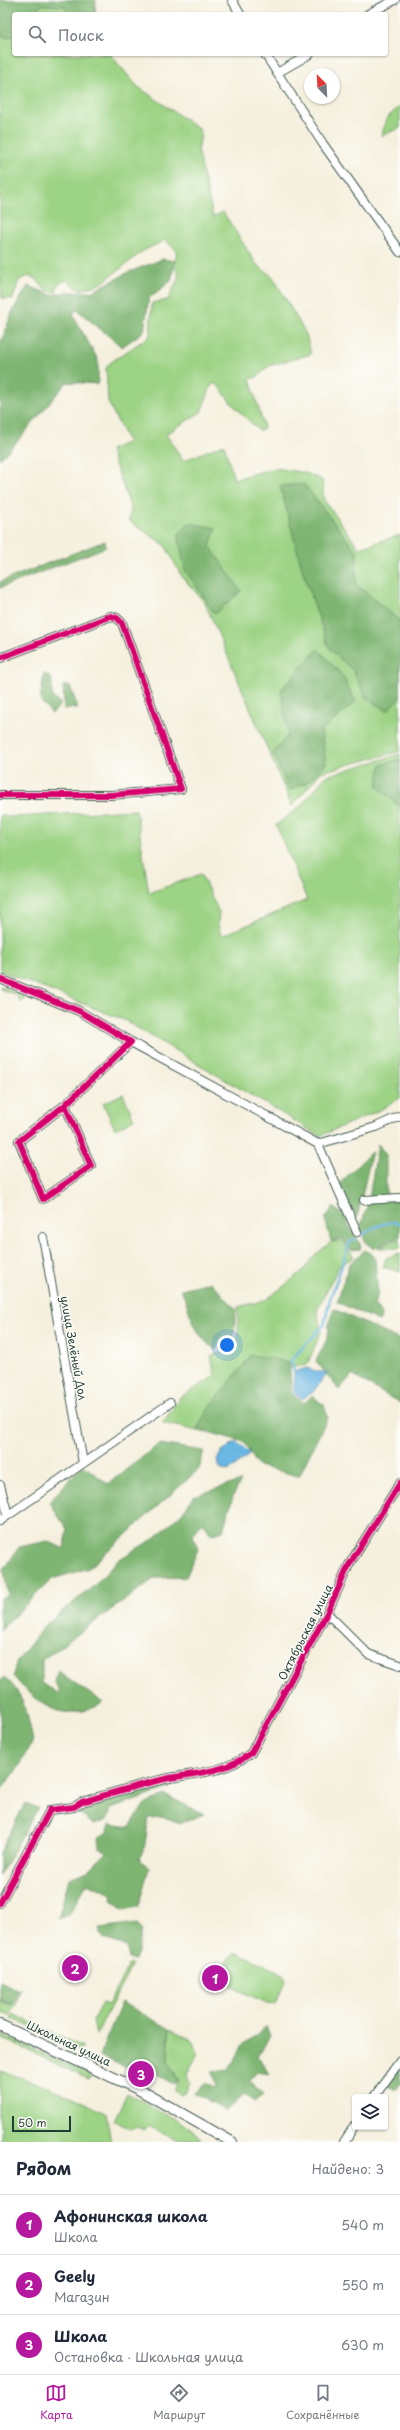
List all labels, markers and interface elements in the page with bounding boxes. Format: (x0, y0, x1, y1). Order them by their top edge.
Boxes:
search box (12, 12, 388, 56)
icon: search (26, 23, 48, 45)
text: Поиск (58, 23, 104, 46)
north arrow (304, 68, 340, 104)
street label: улица Зелёный Дол (56, 1294, 92, 1402)
your location (217, 1335, 237, 1355)
street label: Октябрьская улица (273, 1581, 337, 1683)
pin: 2 (62, 1953, 88, 1983)
pin: 1 (202, 1963, 228, 1993)
street label: Школьная улица (24, 2016, 114, 2070)
pin: 3 (128, 2059, 154, 2089)
map controls (352, 2094, 388, 2130)
button: layers (352, 2094, 388, 2130)
scale bar (12, 2114, 71, 2133)
text: 50 m (18, 2114, 47, 2131)
text: Рядом (16, 2155, 71, 2181)
text: Найдено: 3 (312, 2159, 384, 2178)
text: Афонинская школа (54, 2204, 208, 2227)
text: 1 (26, 2215, 32, 2234)
text: 540 m (341, 2215, 384, 2234)
text: Школа (54, 2227, 98, 2246)
text: Geely (54, 2264, 95, 2287)
text: 2 (24, 2275, 34, 2294)
text: 550 m (342, 2275, 384, 2294)
text: Магазин (54, 2287, 110, 2306)
text: Школа (54, 2324, 107, 2347)
text: 3 (25, 2335, 33, 2354)
text: 630 m (341, 2335, 384, 2354)
text: Остановка · Школьная улица (54, 2347, 243, 2366)
tab: Карта (40, 2382, 73, 2423)
tab: Маршрут (153, 2382, 205, 2423)
tab: Сохранённые (286, 2382, 360, 2423)

